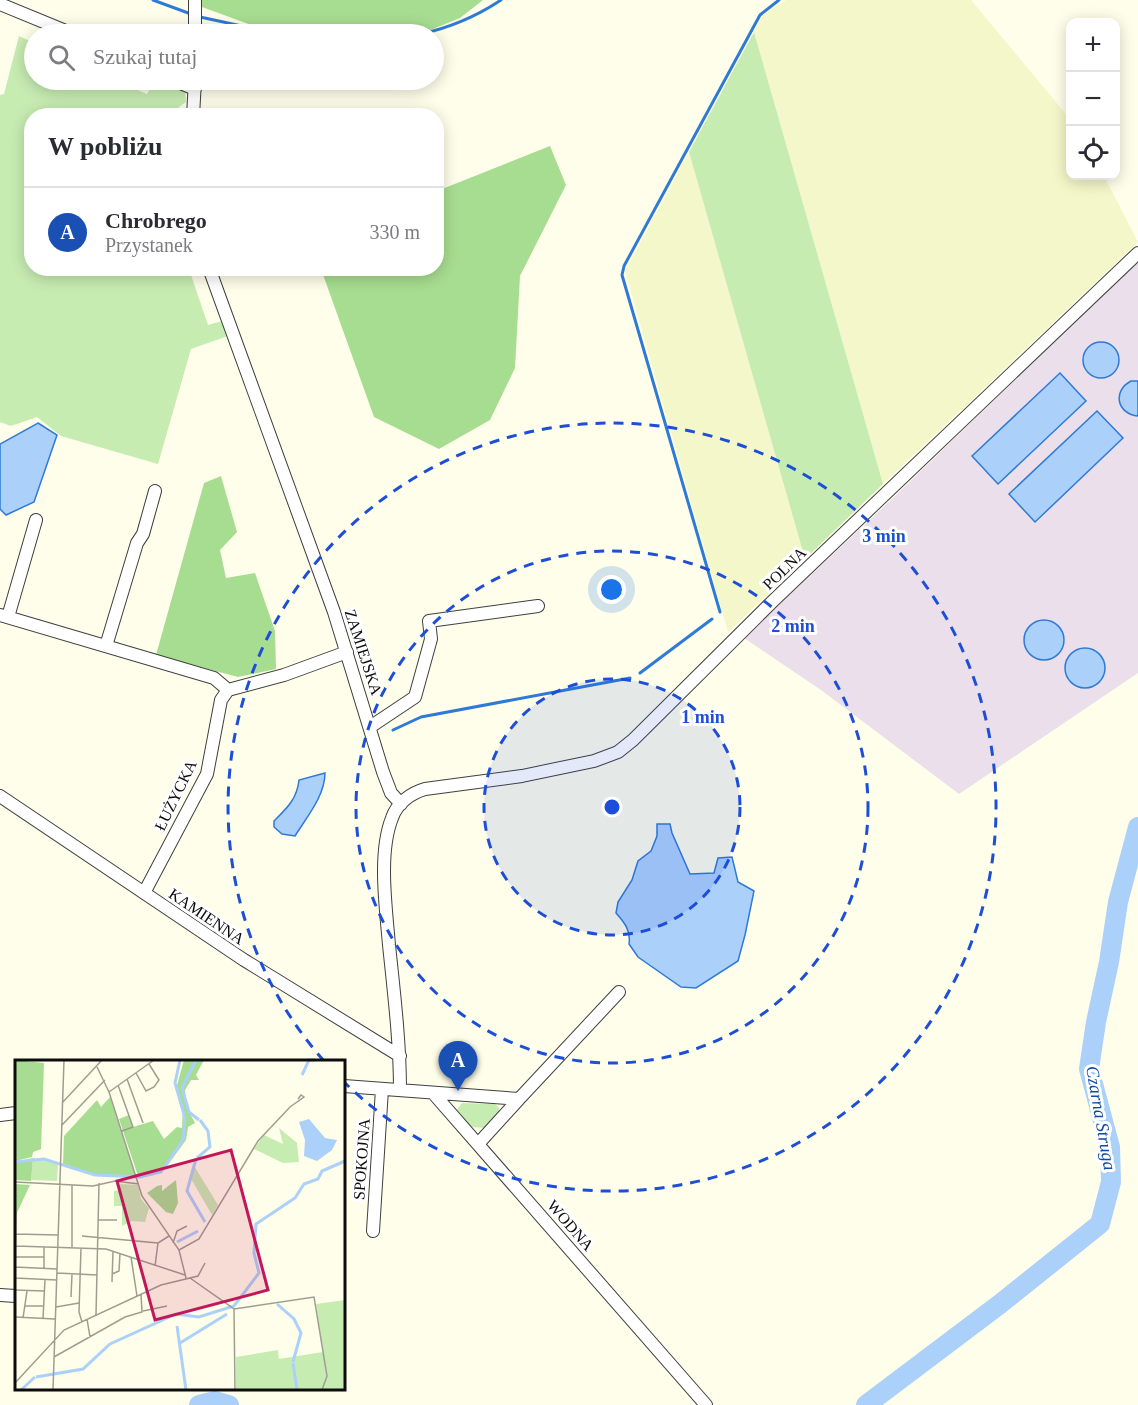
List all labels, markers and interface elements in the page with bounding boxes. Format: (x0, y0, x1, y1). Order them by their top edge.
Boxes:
map controls (1066, 18, 1120, 180)
button: + (1066, 18, 1120, 72)
search box (24, 24, 444, 90)
icon: search (45, 41, 78, 74)
text: Szukaj tutaj (93, 44, 197, 69)
button: − (1066, 72, 1120, 126)
button: locate (1066, 126, 1120, 180)
text: W pobliżu (48, 132, 162, 161)
text: Chrobrego (105, 208, 207, 233)
text: A (60, 221, 75, 243)
text: 330 m (369, 221, 420, 243)
text: Przystanek (105, 234, 193, 256)
text: 3 min (862, 526, 906, 546)
street label: POLNA (759, 543, 810, 593)
your location (597, 575, 626, 604)
street label: ZAMIEJSKA (342, 607, 385, 697)
text: 2 min (771, 616, 815, 636)
text: 1 min (681, 707, 725, 727)
street label: ŁUŻYCKA (151, 757, 200, 833)
centre of rings (602, 797, 622, 817)
street label: KAMIENNA (166, 885, 248, 948)
pin: A (438, 1042, 478, 1091)
inset map (15, 1060, 345, 1390)
water label: Czarna Struga (1082, 1064, 1120, 1172)
street label: SPOKOJNA (350, 1117, 373, 1200)
street label: WODNA (544, 1197, 597, 1254)

